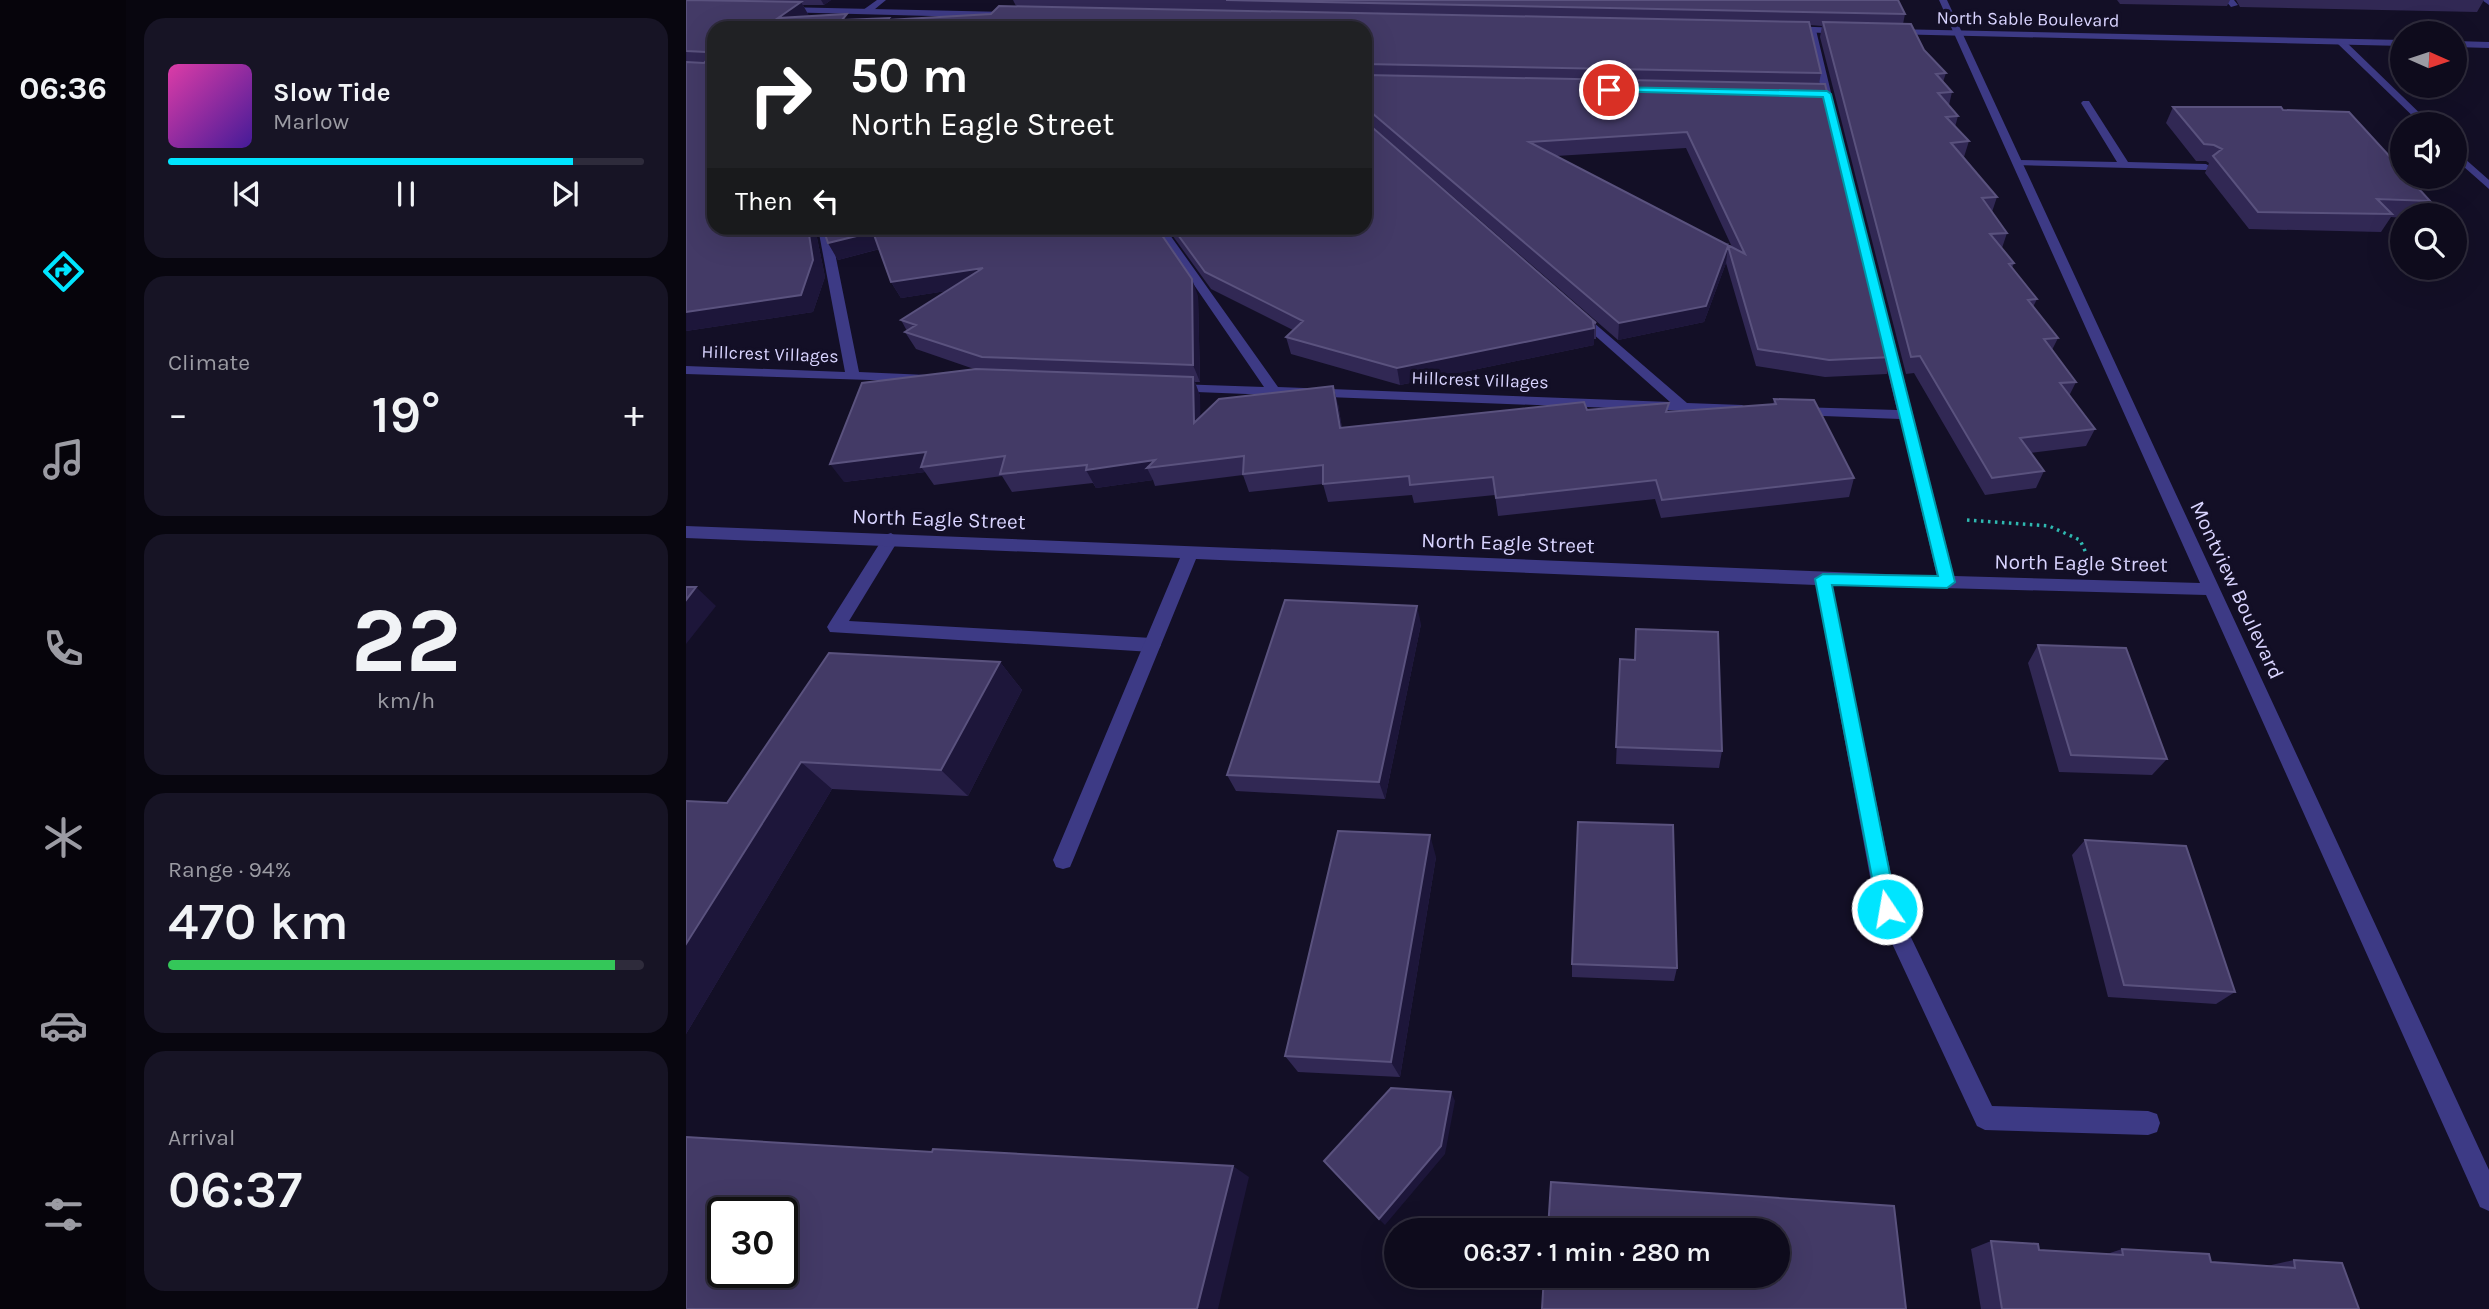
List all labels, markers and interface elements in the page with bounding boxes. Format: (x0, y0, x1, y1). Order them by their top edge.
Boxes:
street label: North Sable Boulevard (1936, 6, 2120, 32)
north arrow (2390, 21, 2468, 98)
map controls (2390, 21, 2467, 280)
text: 50 m (850, 47, 968, 104)
icon: right (735, 49, 826, 140)
pin (1579, 60, 1639, 120)
text: 06:36 (19, 70, 107, 107)
icon: arrive (1590, 71, 1628, 109)
text: Slow Tide (273, 77, 391, 108)
text: North Eagle Street (850, 106, 1114, 143)
text: Marlow (273, 108, 349, 135)
button: sound (2390, 112, 2467, 189)
icon: previous (228, 175, 266, 213)
icon: pause (387, 175, 425, 213)
icon: next (546, 175, 584, 213)
icon: left (807, 182, 845, 220)
text: Then (735, 186, 793, 217)
button: search (2390, 203, 2467, 280)
icon: directions (39, 247, 88, 296)
street label: Hillcrest Villages (701, 341, 839, 367)
text: Climate (168, 349, 250, 376)
street label: Hillcrest Villages (1411, 367, 1549, 393)
text: 19° (372, 384, 440, 445)
text: − (168, 392, 188, 437)
text: + (624, 392, 644, 437)
icon: music (39, 435, 88, 484)
street label: Montview Boulevard (2185, 497, 2289, 683)
street label: North Eagle Street (852, 504, 1026, 534)
street label: North Eagle Street (1421, 528, 1595, 558)
street label: North Eagle Street (1994, 549, 2168, 577)
text: 22 (351, 588, 461, 694)
icon: phone (39, 624, 88, 673)
text: km/h (377, 687, 435, 714)
icon: climate (39, 813, 88, 862)
text: Range · 94% (168, 856, 291, 883)
position arrow (1850, 872, 1924, 946)
text: 470 km (168, 891, 349, 952)
icon: car (39, 1001, 88, 1050)
text: Arrival (168, 1124, 235, 1151)
text: 06:37 (168, 1159, 302, 1220)
icon: filters (39, 1190, 88, 1239)
speed limit sign: 30 (707, 1197, 798, 1288)
text: 06:37 · 1 min · 280 m (1463, 1237, 1711, 1268)

